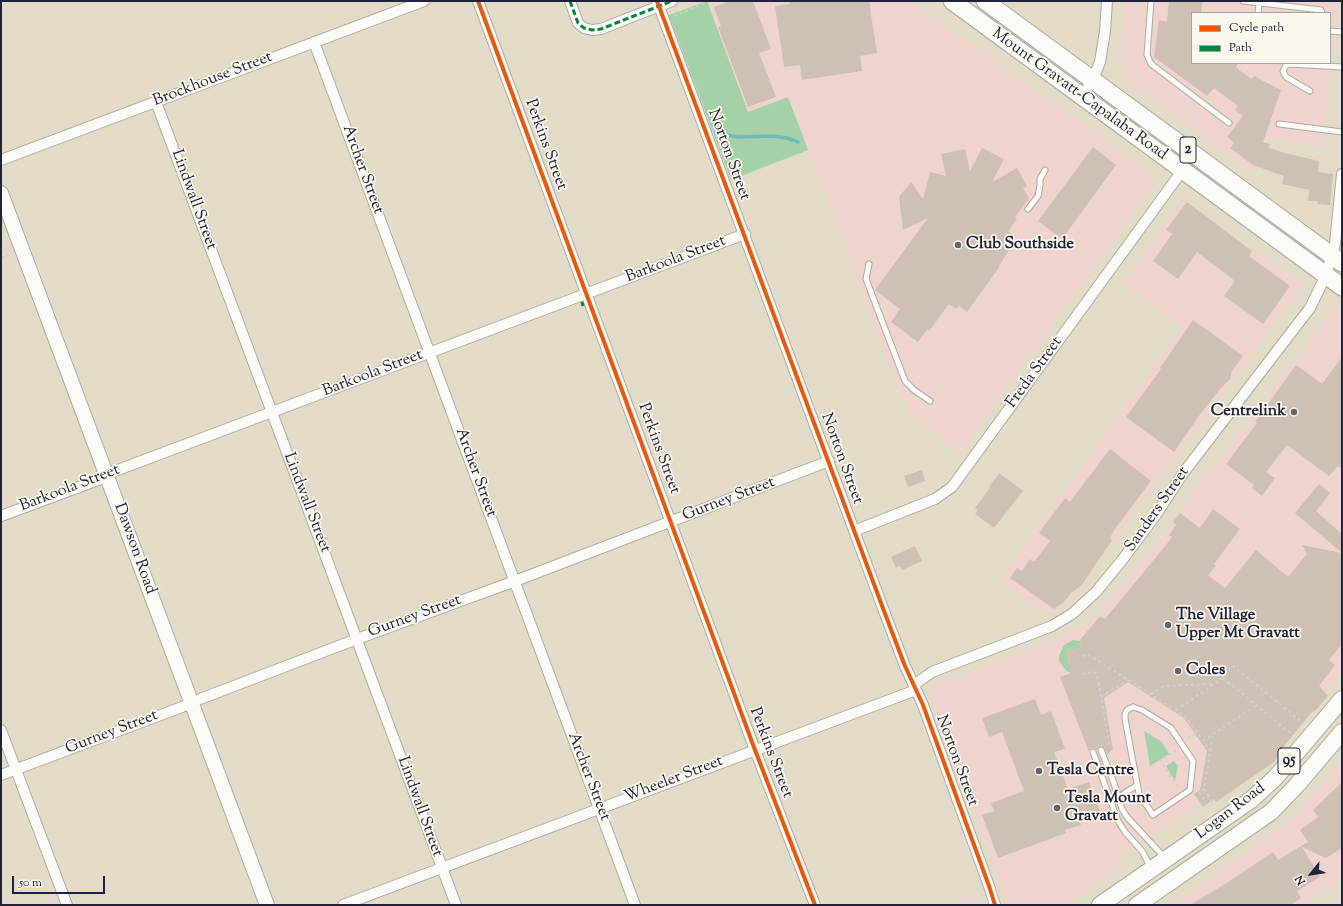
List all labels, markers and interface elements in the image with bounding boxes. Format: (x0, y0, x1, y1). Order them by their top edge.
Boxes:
legend (1191, 12, 1331, 64)
text: Cycle path (1229, 19, 1284, 37)
street label: Mount Gravatt-Capalaba Road (988, 25, 1170, 165)
text: Path (1229, 39, 1252, 57)
street label: Brockhouse Street (151, 48, 275, 112)
street label: Perkins Street (520, 97, 570, 193)
street label: Norton Street (703, 107, 753, 203)
street label: Archer Street (337, 123, 387, 217)
road number: 2 (1180, 137, 1196, 163)
street label: Lindwall Street (166, 147, 220, 253)
street label: Barkoola Street (623, 232, 729, 288)
place label: Club Southside (966, 235, 1074, 255)
marker: Club Southside (953, 240, 963, 250)
street label: Freda Street (1003, 334, 1067, 412)
street label: Barkoola Street (320, 346, 426, 402)
street label: Perkins Street (633, 401, 683, 497)
place label: Centrelink (1211, 402, 1286, 422)
marker: Centrelink (1289, 407, 1299, 417)
street label: Norton Street (816, 411, 866, 507)
street label: Archer Street (450, 426, 500, 520)
street label: Lindwall Street (278, 450, 334, 556)
street label: Barkoola Street (17, 461, 123, 517)
street label: Sanders Street (1122, 464, 1194, 556)
street label: Gurney Street (680, 474, 778, 526)
street label: Dawson Road (109, 501, 159, 597)
street label: Gurney Street (366, 591, 464, 643)
place label: The Village Upper Mt Gravatt (1176, 606, 1300, 644)
marker: The Village Upper Mt Gravatt (1163, 620, 1173, 630)
place label: Coles (1186, 661, 1225, 681)
marker: Coles (1173, 666, 1183, 676)
street label: Perkins Street (744, 705, 796, 801)
street label: Gurney Street (63, 707, 161, 759)
street label: Norton Street (931, 713, 981, 809)
street label: Archer Street (562, 730, 614, 824)
road number: 95 (1278, 748, 1300, 774)
street label: Wheeler Street (622, 752, 726, 808)
street label: Lindwall Street (392, 754, 446, 860)
place label: Tesla Centre (1047, 761, 1134, 781)
marker: Tesla Centre (1034, 766, 1044, 776)
street label: Logan Road (1192, 780, 1270, 844)
place label: Tesla Mount Gravatt (1065, 789, 1151, 827)
marker: Tesla Mount Gravatt (1052, 803, 1062, 813)
north arrow (1291, 854, 1331, 894)
scale bar (14, 868, 107, 894)
text: N (1291, 872, 1310, 888)
text: 50 m (19, 874, 42, 892)

